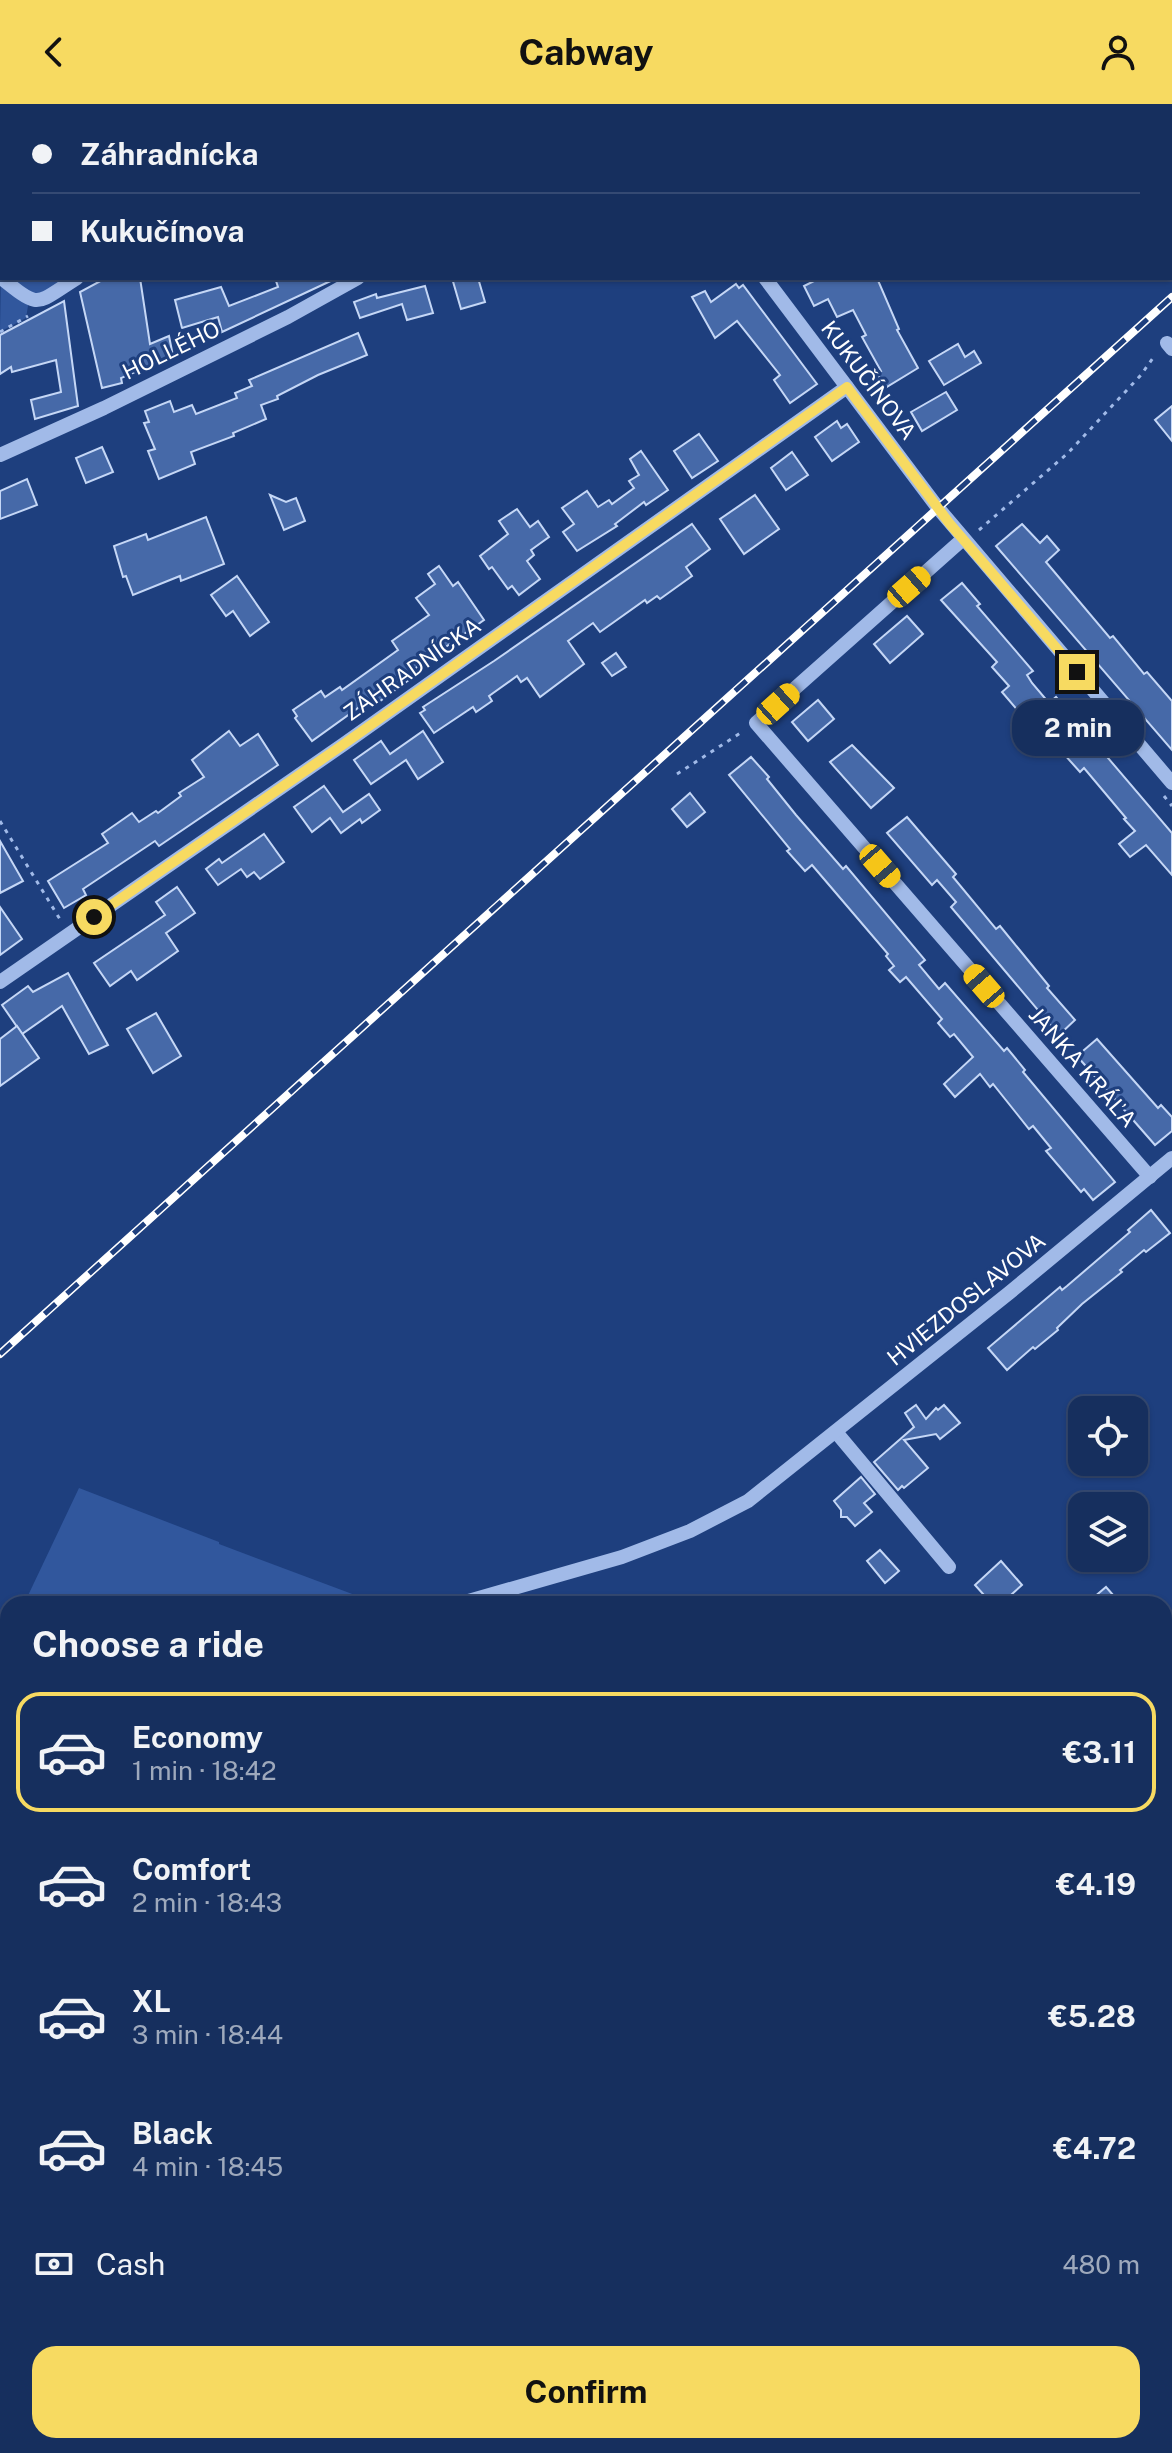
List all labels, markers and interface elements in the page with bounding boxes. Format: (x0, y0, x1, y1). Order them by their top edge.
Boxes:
icon: back (32, 30, 76, 74)
icon: person (1096, 30, 1140, 74)
text: Cabway (519, 31, 653, 73)
text: Záhradnícka (80, 136, 258, 172)
text: Kukučínova (80, 213, 244, 249)
street label: HOLLÉHO (118, 315, 224, 385)
street label: KUKUČÍNOVA (816, 316, 922, 444)
car (883, 562, 935, 612)
street label: ZÁHRADNÍCKA (338, 612, 486, 726)
route end (1059, 654, 1095, 690)
car (752, 679, 804, 729)
callout: 2 min (1011, 700, 1143, 756)
text: 2 min (1044, 712, 1112, 743)
car (855, 840, 905, 892)
route start (76, 899, 112, 935)
car (959, 960, 1009, 1012)
street label: JANKA KRÁĽA (1024, 1002, 1142, 1132)
street label: HVIEZDOSLAVOVA (882, 1227, 1050, 1371)
map controls (1068, 1396, 1148, 1572)
button: locate (1068, 1396, 1148, 1476)
button: layers (1068, 1492, 1148, 1572)
text: Choose a ride (32, 1623, 264, 1665)
icon: car (36, 1716, 108, 1788)
text: Economy (132, 1719, 263, 1755)
text: €3.11 (1063, 1734, 1136, 1770)
text: 1 min · 18:42 (132, 1755, 276, 1786)
icon: car (36, 1848, 108, 1920)
text: Comfort (132, 1851, 251, 1887)
text: €4.19 (1056, 1866, 1136, 1902)
text: 2 min · 18:43 (132, 1887, 282, 1918)
icon: car (36, 1980, 108, 2052)
text: XL (132, 1983, 171, 2019)
text: €5.28 (1048, 1998, 1136, 2034)
text: 3 min · 18:44 (132, 2019, 283, 2050)
icon: car (36, 2112, 108, 2184)
text: Black (132, 2115, 213, 2151)
text: €4.72 (1053, 2130, 1136, 2166)
text: 4 min · 18:45 (132, 2151, 283, 2182)
icon: cash (32, 2242, 76, 2286)
text: Cash (96, 2246, 165, 2282)
text: 480 m (1062, 2249, 1140, 2280)
button: Confirm (32, 2346, 1140, 2438)

